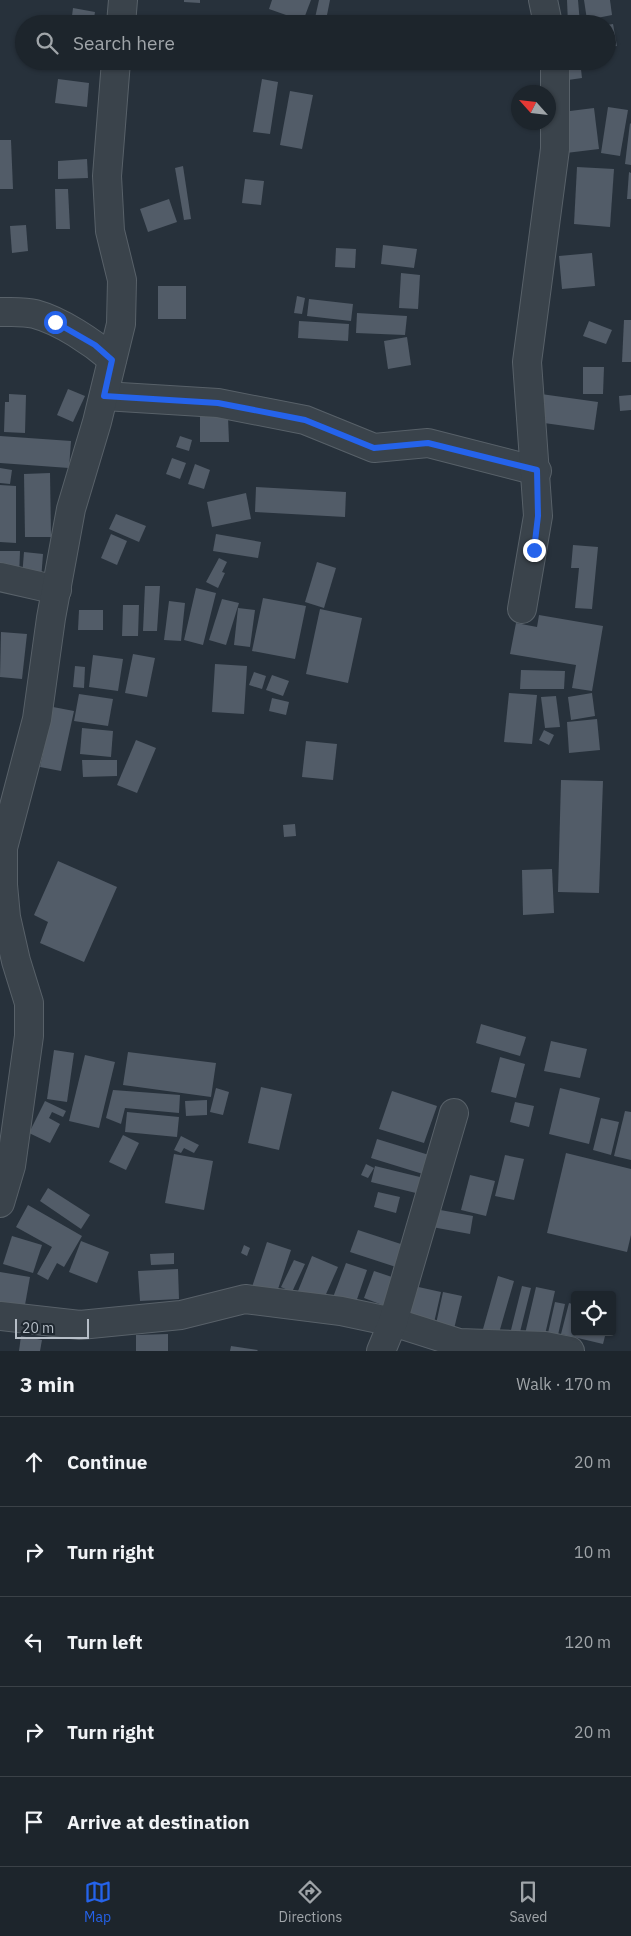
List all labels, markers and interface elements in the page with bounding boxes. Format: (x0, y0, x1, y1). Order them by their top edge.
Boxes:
search box (15, 15, 616, 70)
icon: search (33, 29, 61, 57)
text: Search here (73, 31, 175, 55)
north arrow (511, 85, 556, 130)
route start (44, 311, 67, 334)
route end (523, 539, 546, 562)
map controls (571, 1291, 616, 1336)
button: locate (571, 1291, 616, 1336)
scale bar (15, 1316, 89, 1339)
text: 20 m (22, 1319, 54, 1337)
text: 3 min (20, 1370, 75, 1398)
text: Walk · 170 m (516, 1374, 611, 1394)
icon: ahead (20, 1448, 48, 1476)
text: Continue (67, 1450, 147, 1474)
text: 20 m (574, 1452, 611, 1472)
icon: right (20, 1538, 48, 1566)
text: Turn right (67, 1540, 154, 1564)
text: 10 m (574, 1542, 611, 1562)
icon: left (20, 1628, 48, 1656)
text: Turn left (67, 1630, 143, 1654)
text: 120 m (564, 1632, 611, 1652)
icon: right (20, 1718, 48, 1746)
text: Turn right (67, 1720, 154, 1744)
text: 20 m (574, 1722, 611, 1742)
icon: arrive (20, 1808, 48, 1836)
text: Arrive at destination (67, 1810, 250, 1834)
tab: Map (84, 1878, 112, 1926)
tab: Directions (279, 1878, 342, 1926)
tab: Saved (509, 1878, 547, 1926)

